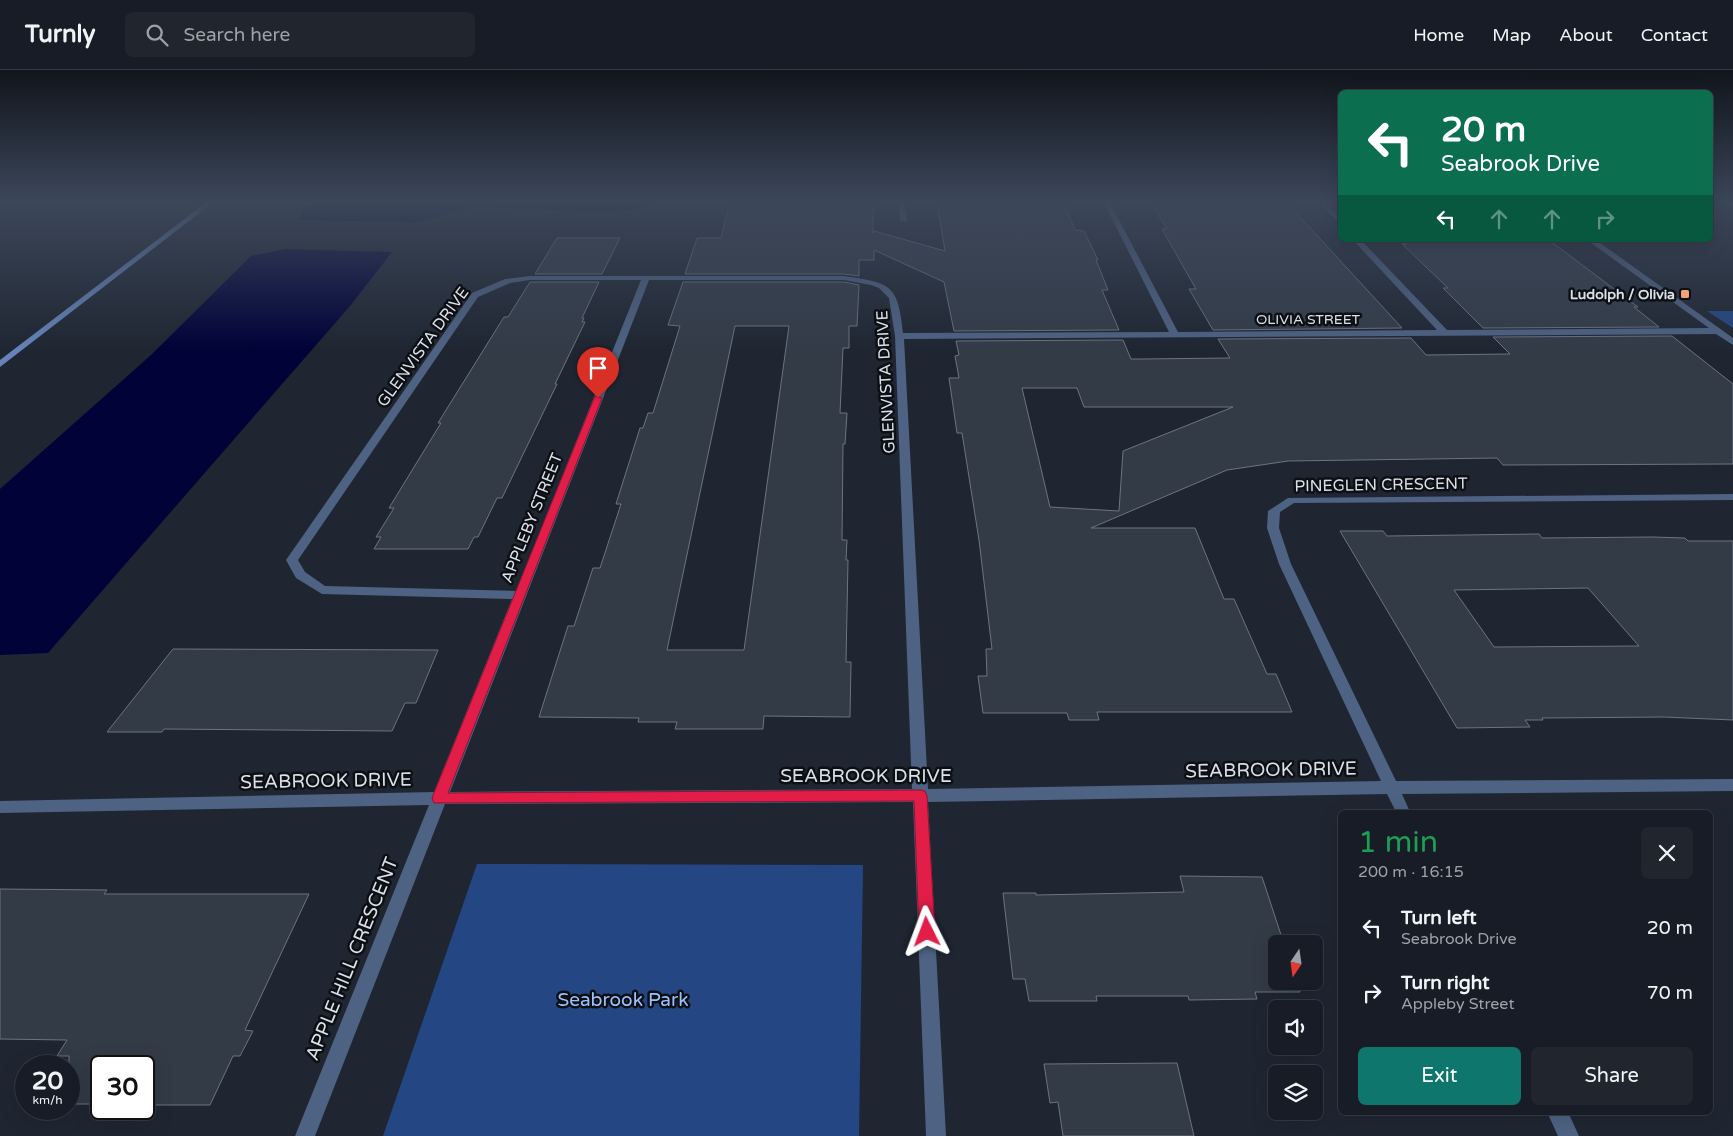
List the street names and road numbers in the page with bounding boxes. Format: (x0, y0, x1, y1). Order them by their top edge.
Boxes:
street label: GLENVISTA DRIVE (373, 283, 473, 411)
street label: GLENVISTA DRIVE (872, 310, 900, 454)
street label: OLIVIA STREET (1256, 311, 1361, 328)
street label: APPLEBY STREET (497, 450, 567, 586)
street label: PINEGLEN CRESCENT (1294, 473, 1468, 497)
street label: SEABROOK DRIVE (1185, 758, 1357, 782)
street label: SEABROOK DRIVE (780, 765, 952, 787)
street label: SEABROOK DRIVE (240, 769, 412, 793)
street label: APPLE HILL CRESCENT (301, 854, 403, 1064)

